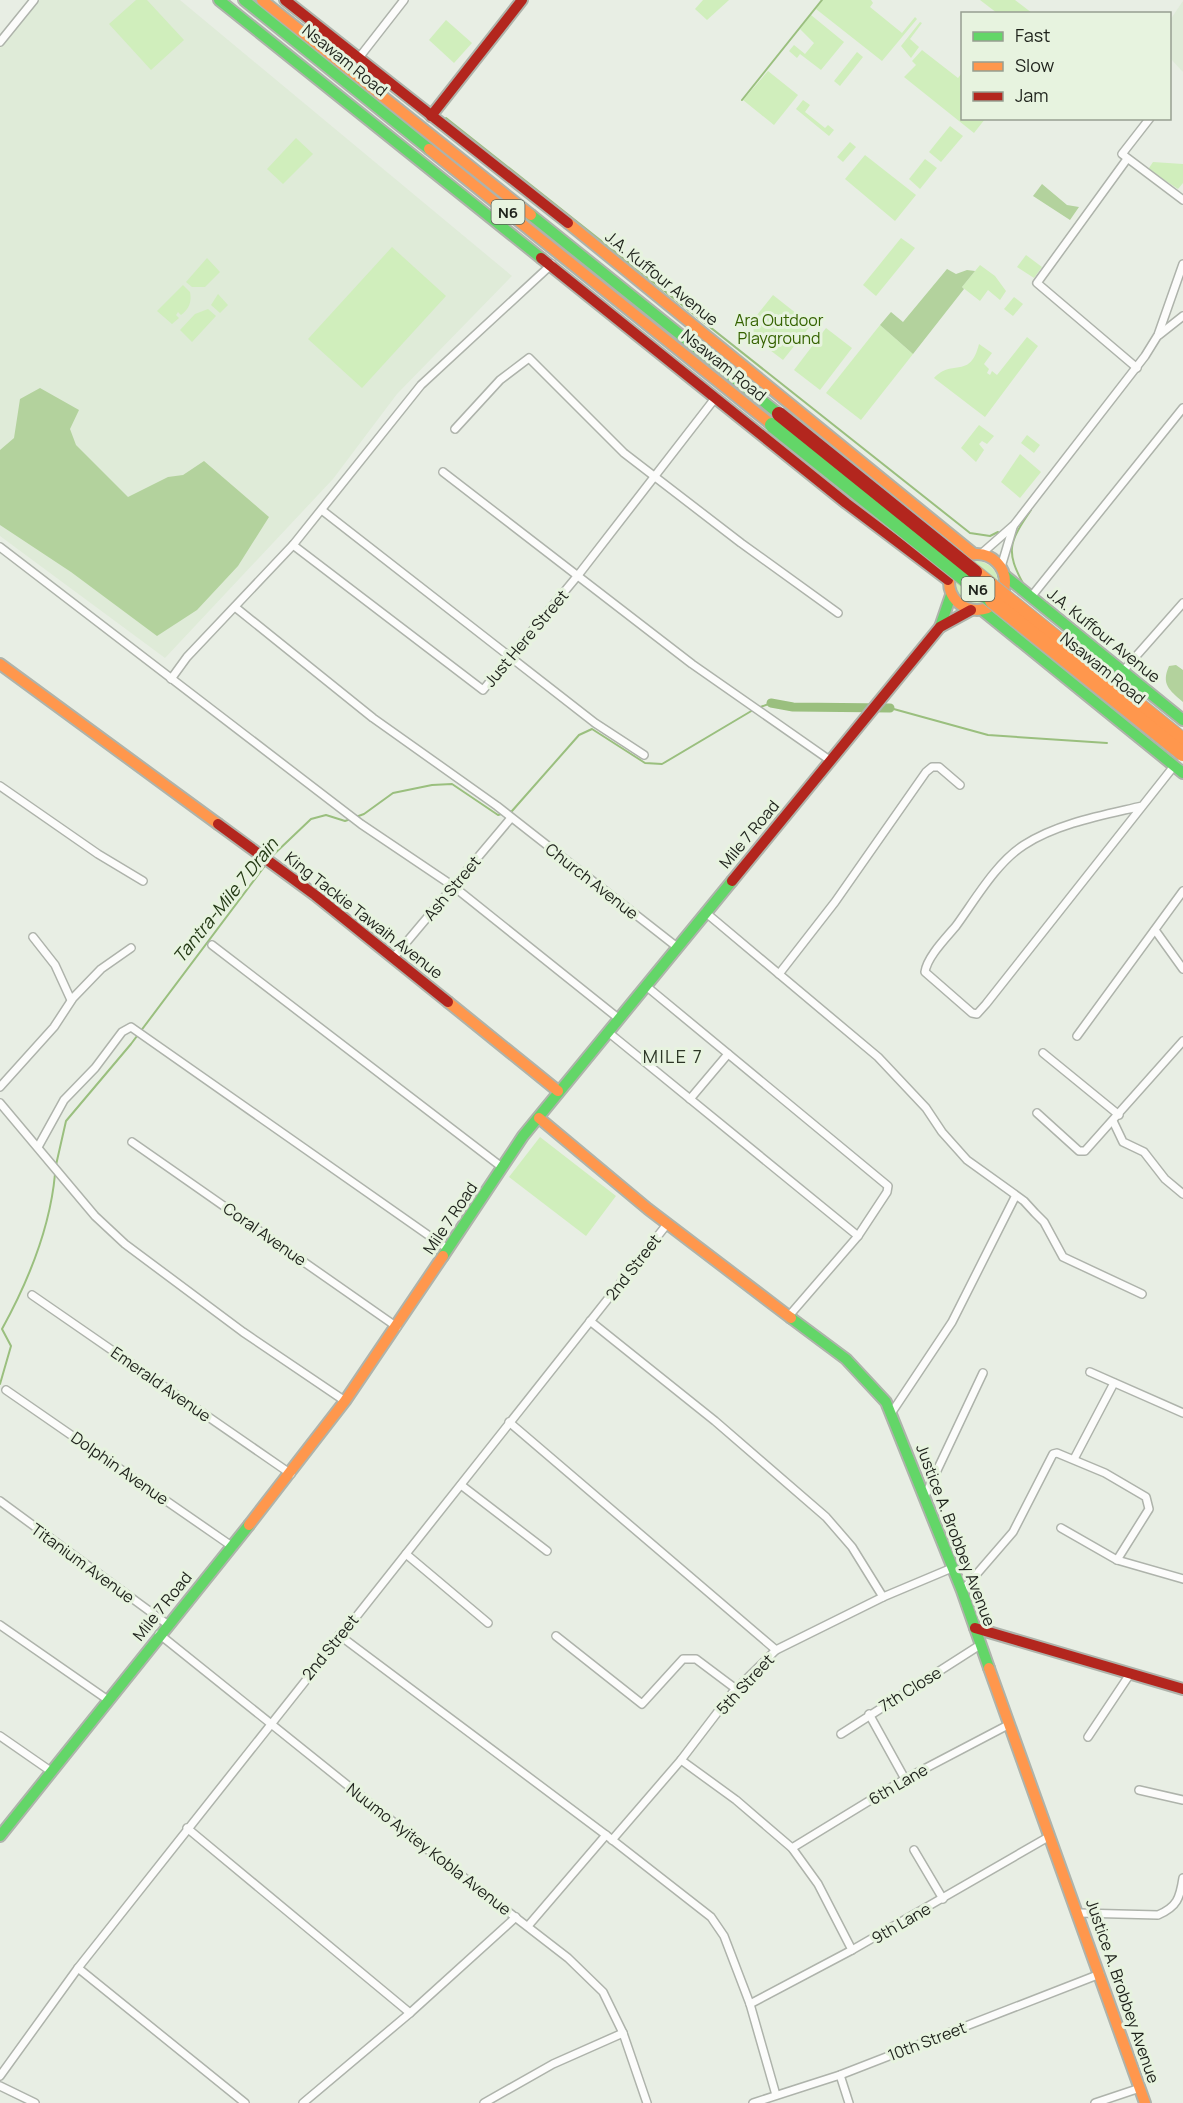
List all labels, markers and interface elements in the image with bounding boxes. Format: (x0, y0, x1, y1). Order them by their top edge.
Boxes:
legend (961, 12, 1171, 120)
street label: Nsawam Road (298, 19, 392, 101)
text: Fast (1015, 23, 1050, 47)
text: Slow (1015, 53, 1055, 77)
text: Jam (1015, 83, 1049, 107)
road number: N6 (492, 200, 524, 224)
street label: J.A. Kuffour Avenue (601, 226, 723, 330)
park label: Ara Outdoor Playground (734, 309, 824, 349)
street label: Nsawam Road (677, 324, 771, 406)
road number: N6 (962, 577, 994, 601)
street label: J.A. Kuffour Avenue (1043, 583, 1165, 687)
street label: Just Here Street (479, 585, 573, 691)
street label: Nsawam Road (1056, 627, 1150, 709)
street label: Mile 7 Road (714, 795, 784, 873)
water label: Tantra-Mile 7 Drain (167, 831, 284, 968)
street label: Church Avenue (541, 838, 643, 924)
street label: King Tackie Tawaih Avenue (281, 846, 447, 984)
street label: Ash Street (418, 851, 486, 925)
district label: MILE 7 (643, 1044, 703, 1068)
street label: Mile 7 Road (418, 1178, 482, 1258)
street label: Coral Avenue (219, 1197, 311, 1271)
street label: 2nd Street (600, 1229, 666, 1305)
street label: Emerald Avenue (107, 1341, 215, 1427)
street label: Dolphin Avenue (67, 1426, 173, 1510)
street label: Justice A. Brobbey Avenue (911, 1441, 1001, 1629)
street label: Titanium Avenue (27, 1518, 139, 1608)
street label: Mile 7 Road (127, 1567, 197, 1645)
street label: 2nd Street (297, 1610, 363, 1684)
street label: 5th Street (711, 1649, 779, 1719)
street label: 7th Close (875, 1661, 945, 1717)
street label: 6th Lane (864, 1758, 932, 1810)
street label: Nuumo Ayitey Kobla Avenue (342, 1778, 516, 1920)
street label: Justice A. Brobbey Avenue (1081, 1896, 1165, 2086)
street label: 9th Lane (867, 1897, 935, 1949)
street label: 10th Street (885, 2016, 969, 2066)

